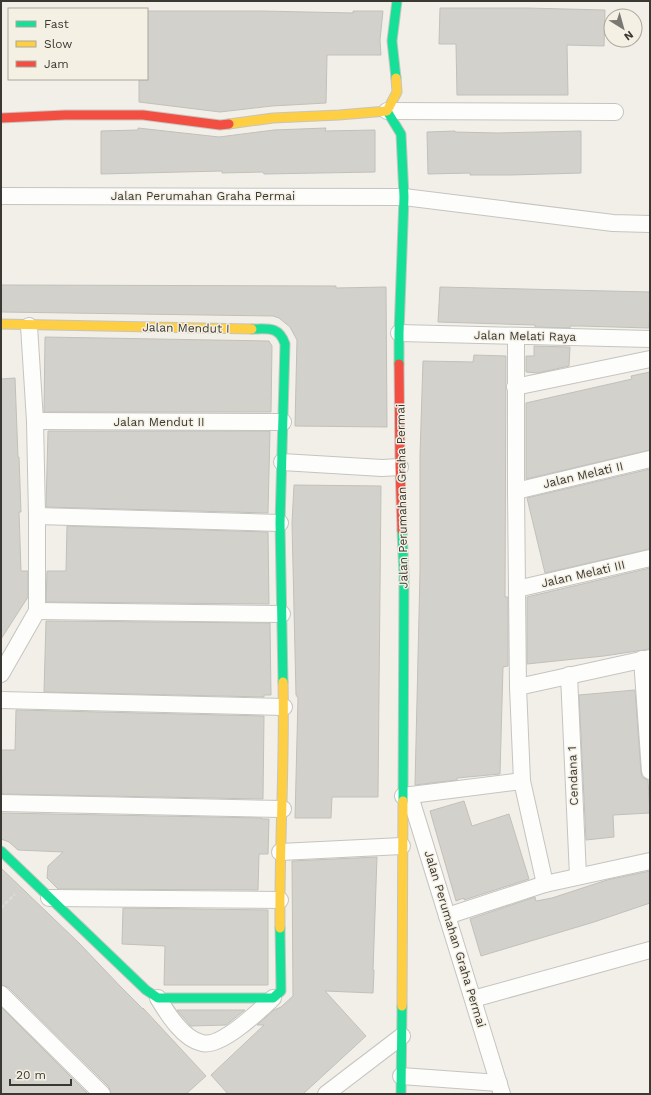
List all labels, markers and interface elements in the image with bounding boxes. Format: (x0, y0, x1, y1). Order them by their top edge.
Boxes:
legend (8, 8, 148, 80)
north arrow (603, 8, 643, 48)
text: Fast (44, 17, 69, 31)
text: N (622, 28, 636, 43)
text: Slow (44, 37, 72, 51)
text: Jam (44, 57, 69, 71)
street label: Jalan Perumahan Graha Permai (111, 189, 295, 203)
street label: Jalan Mendut I (142, 320, 230, 336)
street label: Jalan Melati Raya (474, 328, 576, 344)
street label: Jalan Perumahan Graha Permai (393, 404, 411, 588)
street label: Jalan Mendut II (113, 415, 205, 429)
street label: Jalan Melati II (541, 459, 625, 491)
street label: Jalan Melati III (540, 558, 626, 590)
street label: Cendana 1 (565, 746, 581, 806)
street label: Jalan Perumahan Graha Permai (421, 849, 489, 1029)
scale bar (10, 1061, 71, 1087)
text: 20 m (16, 1068, 46, 1082)

